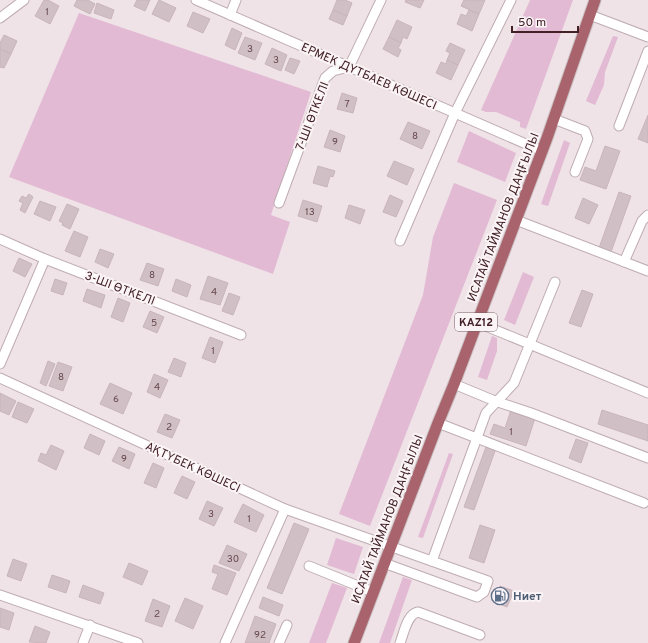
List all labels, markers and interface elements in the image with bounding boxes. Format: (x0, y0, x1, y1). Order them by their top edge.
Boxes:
house number: 1 (45, 6, 49, 19)
scale bar (512, 8, 578, 34)
text: 50 m (518, 15, 546, 31)
street label: ЕРМЕК ДҮТБАЕВ КӨШЕСI (298, 40, 439, 114)
house number: 3 (247, 43, 253, 56)
house number: 3 (273, 54, 279, 67)
street label: 7-ШI ӨТКЕЛI (292, 80, 333, 153)
house number: 7 (344, 98, 350, 111)
house number: 8 (412, 130, 418, 143)
street label: ИСАТАЙ ТАЙМАНОВ ДАҢҒЫЛЫ (464, 131, 544, 304)
house number: 9 (332, 136, 338, 149)
house number: 13 (305, 206, 315, 219)
street label: 3-ШI ӨТКЕЛI (82, 268, 157, 310)
house number: 8 (149, 269, 155, 282)
house number: 4 (211, 286, 217, 299)
road number: KAZ12 (455, 313, 497, 331)
house number: 5 (151, 317, 157, 330)
house number: 1 (211, 345, 215, 358)
house number: 8 (58, 371, 64, 384)
house number: 4 (154, 381, 160, 394)
house number: 6 (113, 393, 119, 406)
house number: 2 (166, 421, 172, 434)
house number: 1 (509, 426, 513, 439)
street label: ИСАТАЙ ТАЙМАНОВ ДАҢҒЫЛЫ (348, 433, 428, 606)
street label: АҚТҮБЕК КӨШЕСI (142, 439, 243, 497)
house number: 9 (121, 453, 127, 466)
house number: 3 (208, 508, 214, 521)
house number: 1 (247, 513, 251, 526)
house number: 30 (227, 553, 239, 566)
fuel station icon: Ниет (490, 586, 510, 606)
place label: Ниет (513, 589, 542, 605)
house number: 2 (154, 608, 160, 621)
house number: 92 (254, 629, 266, 642)

